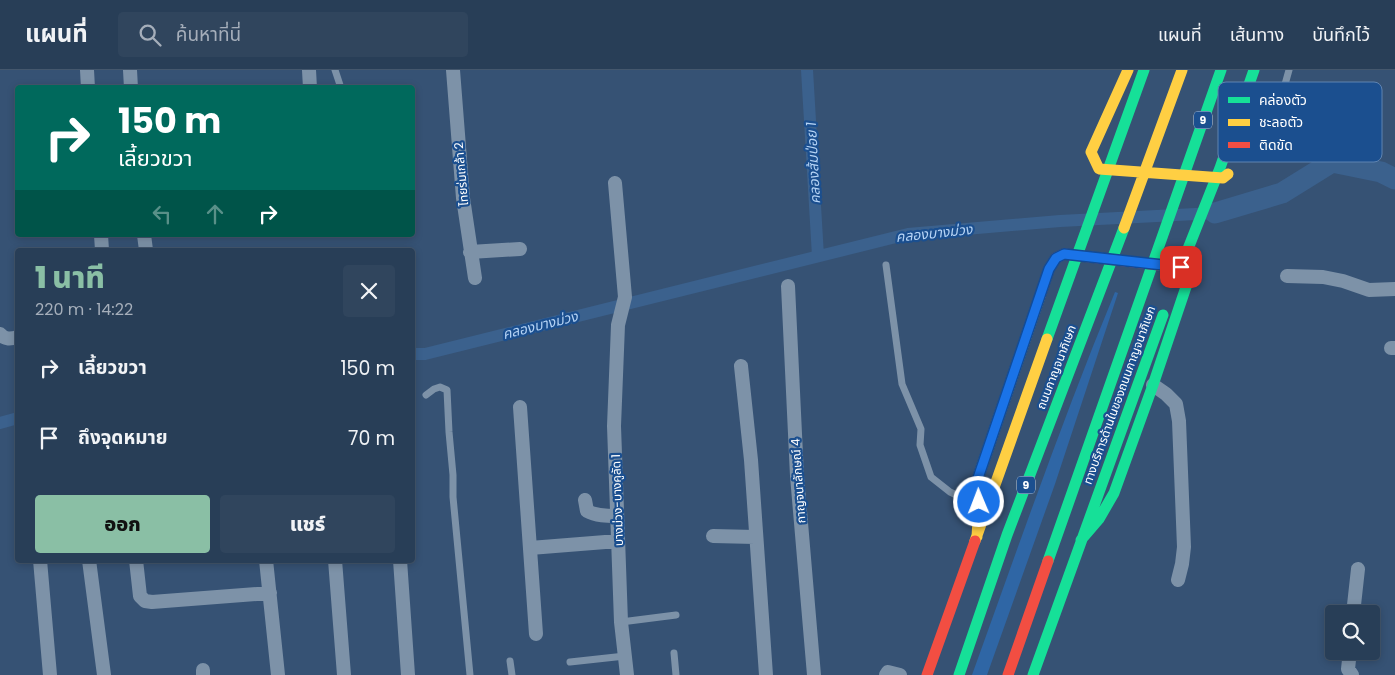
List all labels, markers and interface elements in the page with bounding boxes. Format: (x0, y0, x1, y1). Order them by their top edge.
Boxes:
search box (118, 12, 468, 57)
text: แผนที่ (25, 17, 88, 50)
icon: search (136, 21, 164, 49)
text: ค้นหาที่นี่ (176, 21, 241, 48)
text: แผนที่ (1158, 22, 1202, 47)
text: เส้นทาง (1230, 22, 1284, 47)
text: บันทึกไว้ (1312, 22, 1370, 47)
legend (1218, 82, 1382, 162)
text: คล่องตัว (1259, 90, 1307, 110)
text: 150 m (118, 96, 221, 145)
icon: right (35, 105, 100, 170)
road number: 9 (1194, 112, 1212, 128)
text: ชะลอตัว (1259, 112, 1303, 132)
water label: คลองส้มป่อย 1 (801, 121, 825, 205)
text: ติดขัด (1259, 135, 1293, 155)
street label: ไทยร่มเกล้า 2 (450, 141, 472, 208)
text: เลี้ยวขวา (118, 143, 193, 174)
icon: left (148, 200, 176, 228)
icon: ahead (201, 200, 229, 228)
icon: right (254, 200, 282, 228)
water label: คลองบางม่วง (895, 219, 975, 247)
pin (1160, 246, 1202, 288)
icon: arrive (1167, 253, 1195, 281)
text: 1 นาที (35, 256, 105, 299)
button: close (343, 265, 395, 317)
text: 220 m · 14:22 (35, 298, 133, 321)
street label: ทางบริการด้านในของถนนกาญจนาภิเษก (1079, 303, 1159, 487)
water label: คลองบางม่วง (500, 306, 581, 344)
street label: ถนนกาญจนาภิเษก (1032, 322, 1080, 412)
icon: right (35, 354, 63, 382)
text: เลี้ยวขวา (78, 354, 147, 381)
text: 150 m (340, 355, 395, 382)
icon: arrive (35, 424, 63, 452)
text: ถึงจุดหมาย (78, 424, 168, 451)
text: 70 m (348, 425, 395, 452)
street label: กาญจนาลักษณ์ 4 (787, 438, 809, 524)
street label: บางม่วง-บางคูลัด 1 (607, 454, 627, 546)
position arrow (952, 475, 1004, 527)
road number: 9 (1017, 476, 1035, 494)
button: ออก (35, 495, 210, 553)
button: แชร์ (220, 495, 395, 553)
map controls (1325, 605, 1380, 660)
button: search (1325, 605, 1380, 660)

